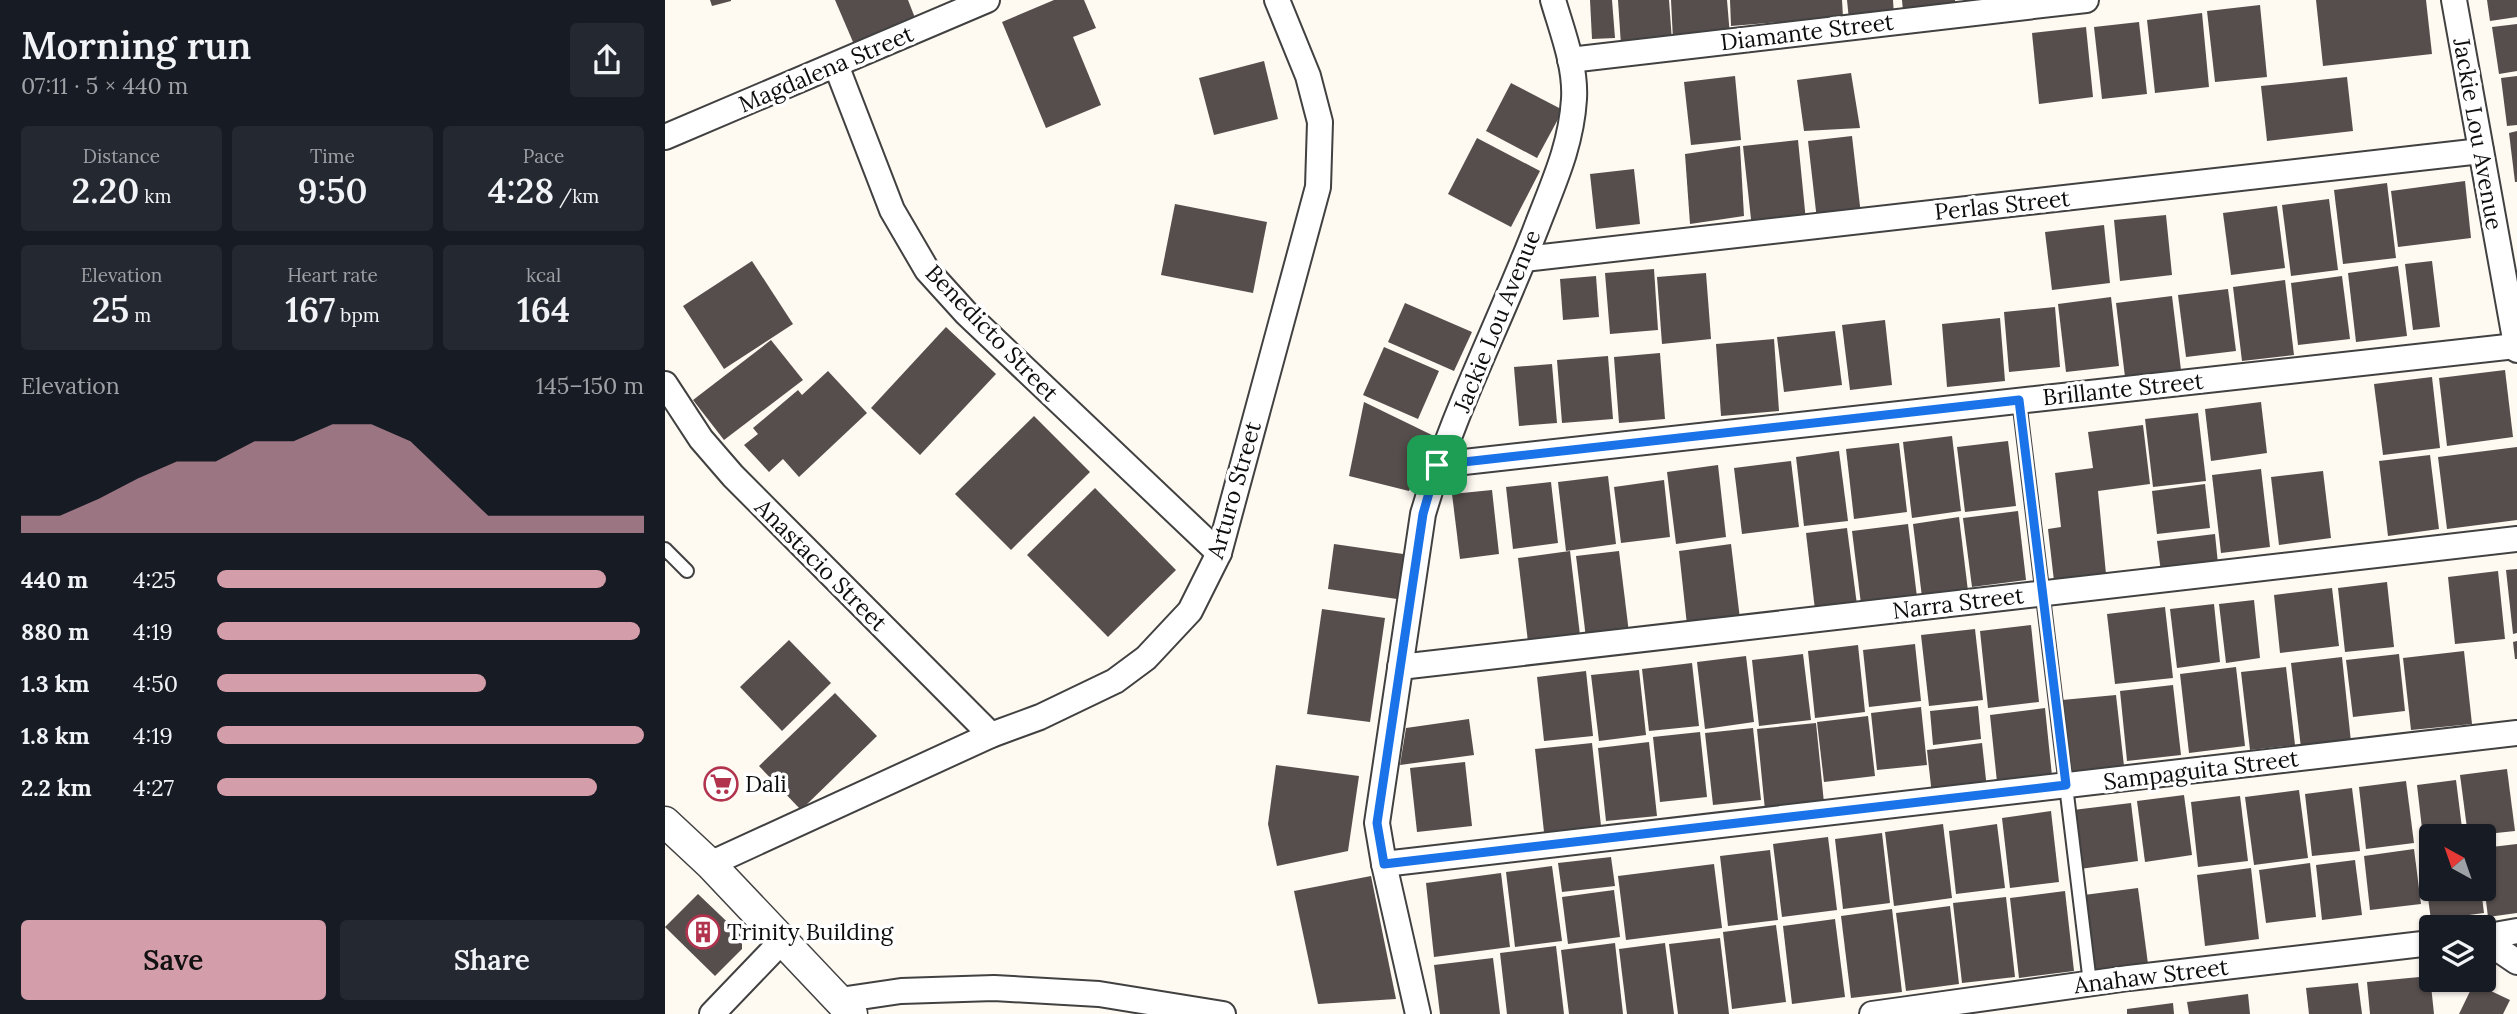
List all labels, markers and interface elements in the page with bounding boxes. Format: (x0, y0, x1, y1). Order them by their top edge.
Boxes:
street label: Diamante Street (1719, 6, 1895, 57)
street label: Magdalena Street (734, 19, 918, 118)
text: Morning run (21, 21, 251, 69)
button: share (570, 23, 644, 97)
street label: Jackie Lou Avenue (2447, 35, 2510, 232)
text: 07:11 · 5 × 440 m (21, 71, 188, 100)
text: Distance (83, 144, 160, 168)
text: Time (310, 144, 355, 168)
text: Pace (523, 144, 564, 168)
text: 2.20 (72, 168, 139, 213)
text: 9:50 (297, 168, 368, 213)
text: 4:28 (488, 168, 554, 213)
street label: Perlas Street (1933, 183, 2071, 226)
text: km (139, 184, 171, 208)
text: /km (554, 184, 599, 208)
street label: Jackie Lou Avenue (1446, 225, 1546, 417)
street label: Benedicto Street (920, 258, 1065, 407)
text: Elevation (81, 263, 162, 287)
text: Heart rate (287, 263, 378, 287)
text: kcal (526, 263, 561, 287)
text: 25 (92, 287, 129, 332)
text: 167 (285, 287, 335, 332)
text: 164 (517, 287, 570, 332)
text: m (129, 303, 151, 327)
text: bpm (335, 303, 380, 327)
street label: Brillante Street (2041, 366, 2205, 411)
text: Elevation (21, 371, 120, 400)
text: 145–150 m (536, 371, 644, 400)
street label: Arturo Street (1200, 418, 1267, 563)
pin (1407, 435, 1467, 495)
icon: arrive (1418, 446, 1456, 484)
street label: Anastacio Street (748, 492, 894, 637)
text: 440 m (21, 565, 88, 594)
text: 4:25 (133, 565, 176, 594)
street label: Narra Street (1891, 580, 2025, 625)
text: 880 m (21, 617, 89, 646)
text: 4:19 (133, 617, 173, 646)
text: 1.3 km (21, 669, 89, 698)
text: 4:50 (133, 669, 178, 698)
text: 1.8 km (21, 721, 90, 750)
text: 4:19 (133, 721, 173, 750)
street label: Sampaguita Street (2102, 743, 2300, 796)
supermarket icon: Dali (702, 765, 740, 803)
place label: Dali (745, 769, 787, 798)
text: 2.2 km (21, 773, 92, 802)
text: 4:27 (133, 773, 174, 802)
north arrow (2419, 824, 2495, 901)
map controls (2419, 824, 2496, 992)
building icon: Trinity Building (684, 913, 722, 951)
button: layers (2419, 915, 2496, 992)
place label: Trinity Building (727, 917, 895, 946)
button: Save (21, 920, 326, 1000)
button: Share (340, 920, 644, 1000)
street label: Anahaw Street (2071, 952, 2230, 999)

